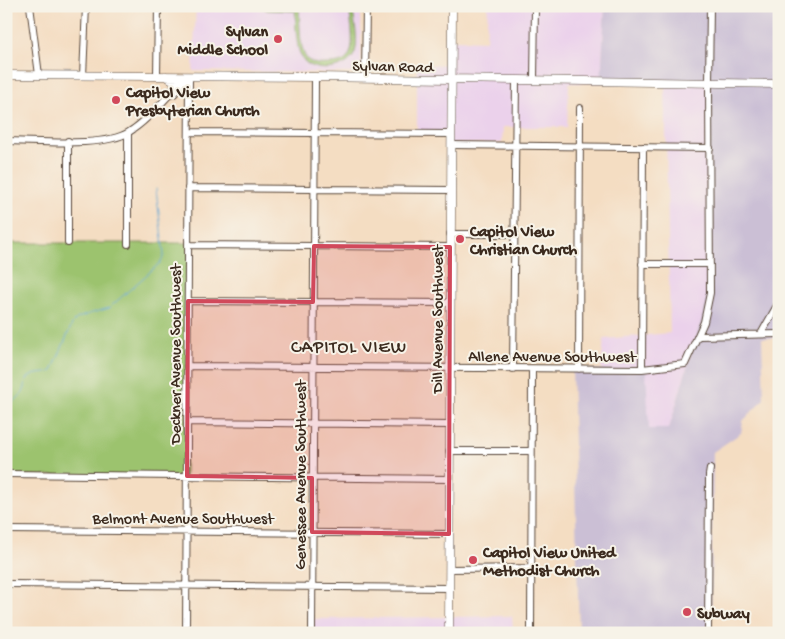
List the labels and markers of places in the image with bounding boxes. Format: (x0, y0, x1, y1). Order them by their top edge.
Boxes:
place label: Sylvan Middle School (178, 24, 268, 61)
marker: Sylvan Middle School (272, 33, 284, 45)
place label: Capitol View Presbyterian Church (125, 85, 260, 122)
marker: Capitol View Presbyterian Church (110, 94, 122, 106)
place label: Capitol View Christian Church (469, 224, 577, 261)
marker: Capitol View Christian Church (454, 233, 466, 245)
place label: Capitol View United Methodist Church (482, 545, 617, 582)
marker: Capitol View United Methodist Church (467, 554, 479, 566)
marker: Subway (681, 606, 693, 618)
place label: Subway (697, 606, 750, 625)

